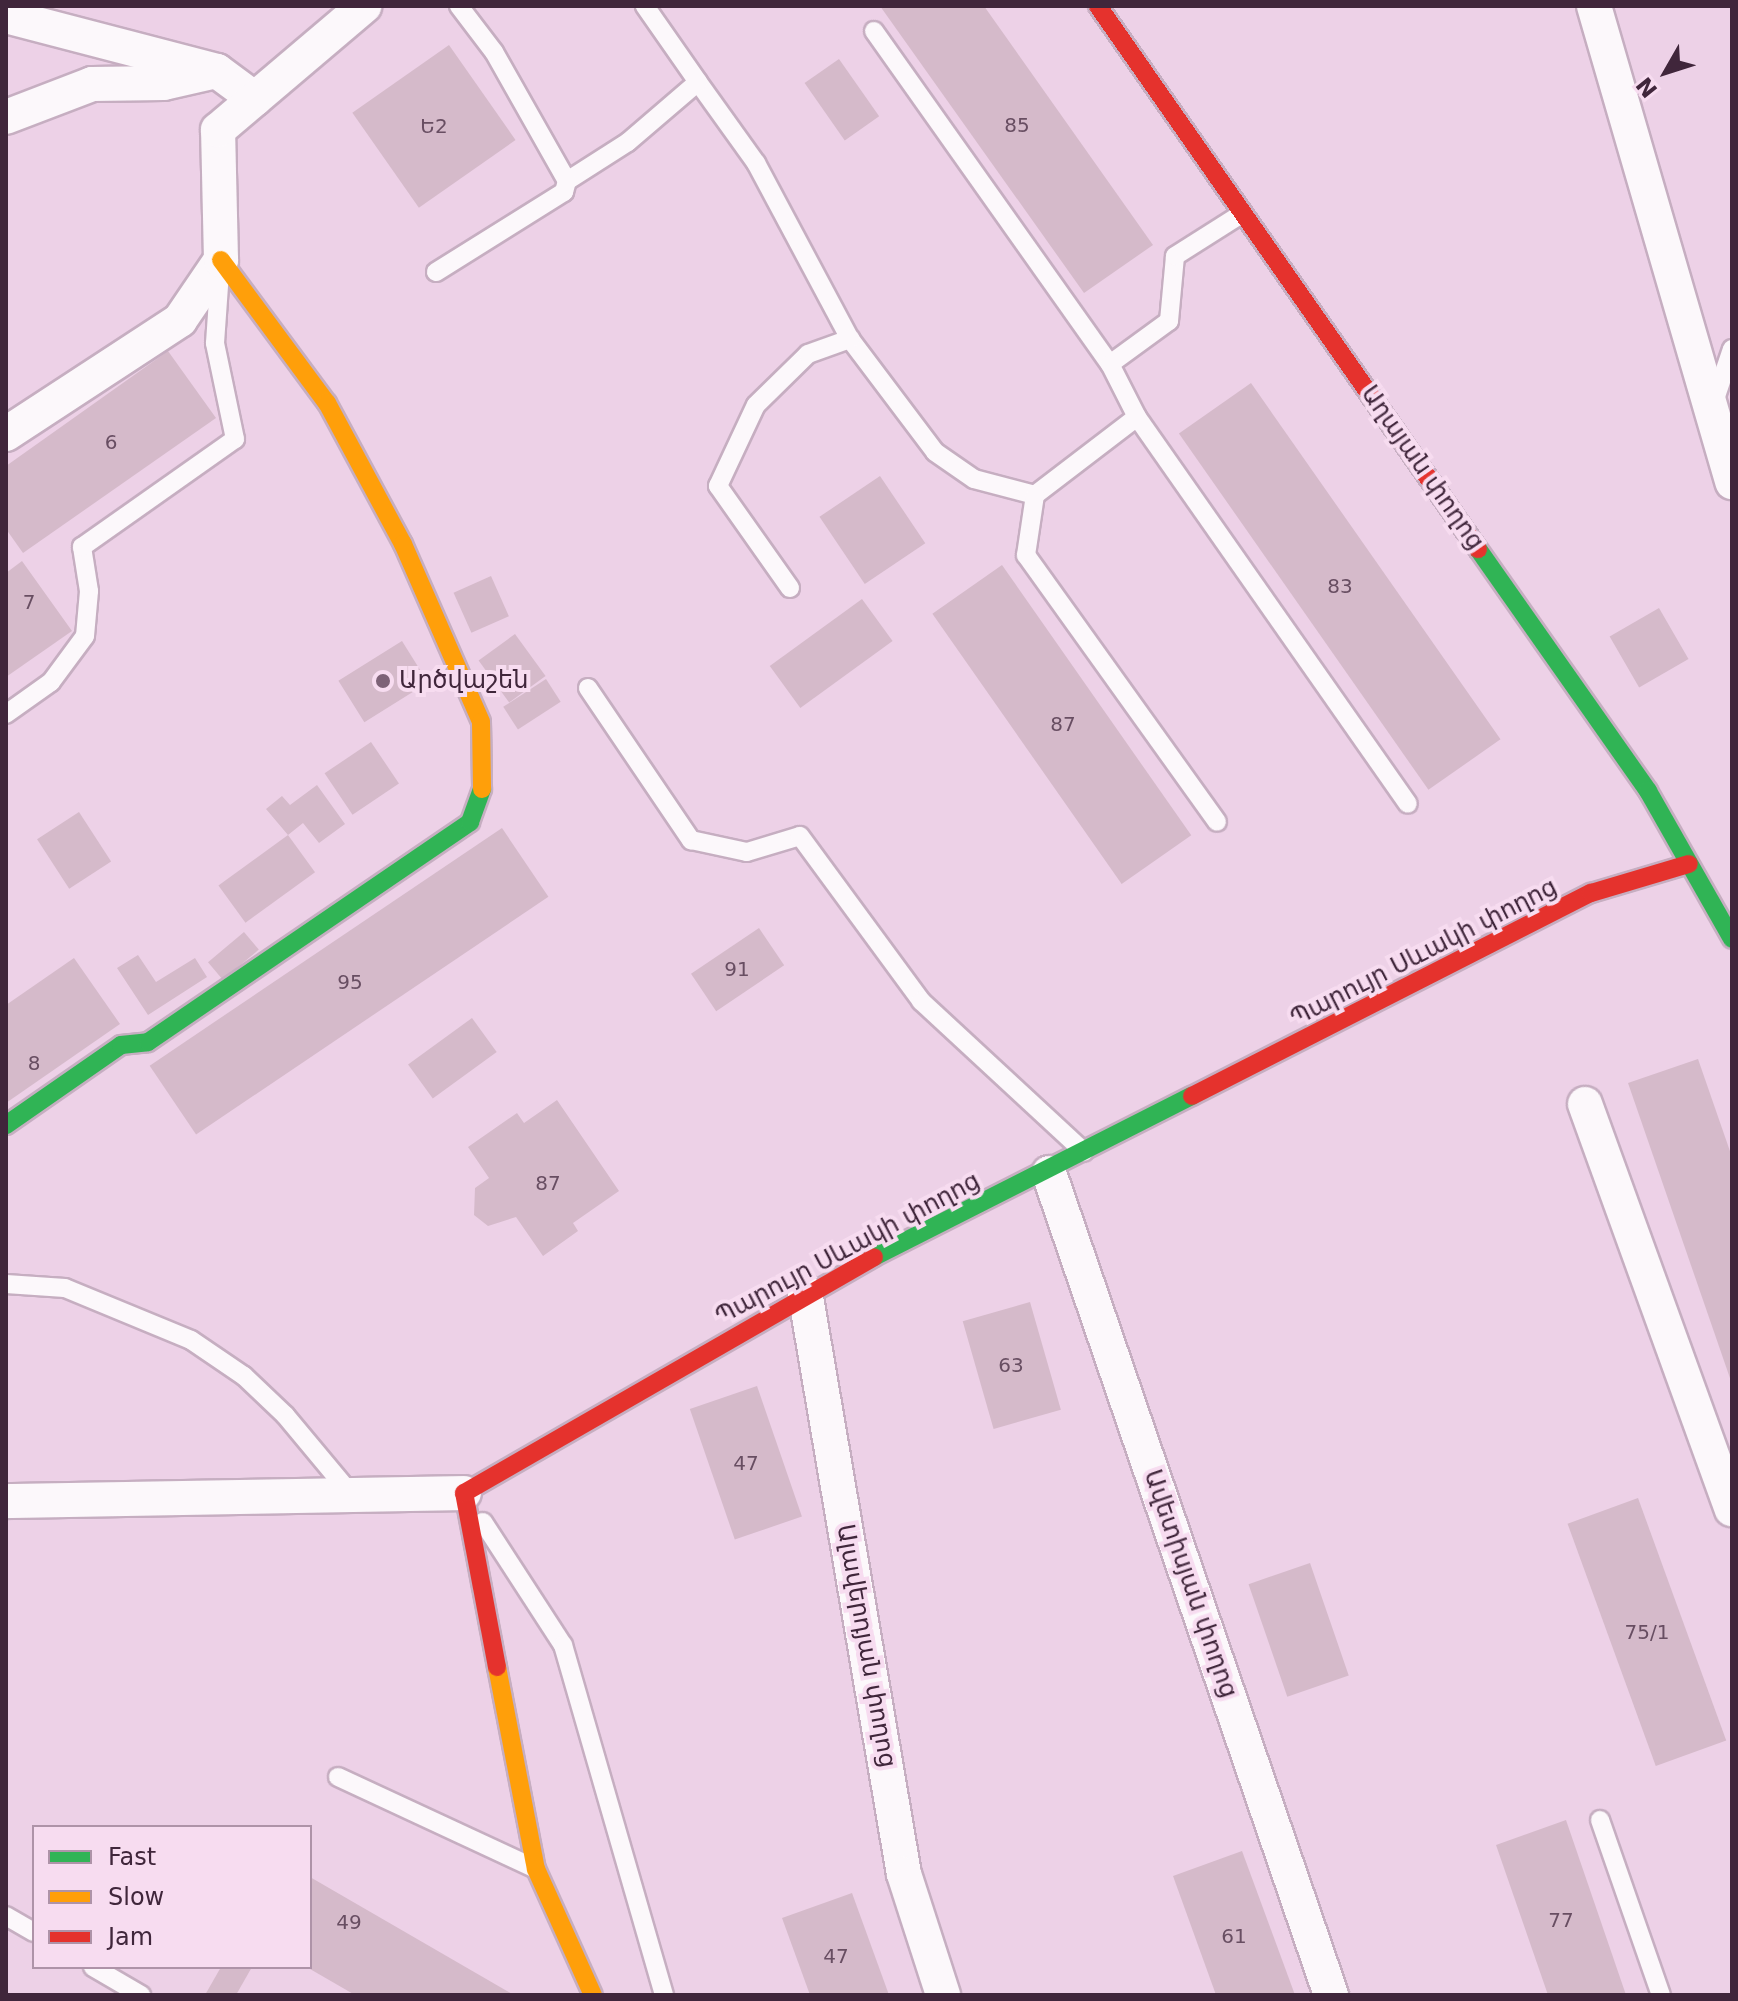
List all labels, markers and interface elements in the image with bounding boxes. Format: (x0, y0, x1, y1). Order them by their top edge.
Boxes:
north arrow (1626, 32, 1706, 112)
text: N (1631, 72, 1662, 102)
house number: 85 (1004, 113, 1030, 137)
house number: Ե2 (420, 114, 448, 138)
street label: Աղայան փողոց (1355, 380, 1489, 556)
house number: 6 (105, 430, 117, 454)
house number: 83 (1327, 574, 1353, 598)
house number: 7 (23, 590, 35, 614)
place label: Արծվաշեն (399, 667, 529, 695)
marker: Արծվաշեն (374, 672, 392, 690)
house number: 87 (1050, 712, 1076, 736)
street label: Պարույր Սևակի փողոց (1286, 873, 1562, 1033)
house number: 91 (724, 957, 750, 981)
house number: 95 (337, 970, 363, 994)
house number: 8 (28, 1051, 40, 1075)
street label: Պարույր Սևակի փողոց (711, 1167, 985, 1331)
house number: 87 (535, 1171, 561, 1195)
house number: 63 (998, 1353, 1024, 1377)
house number: 47 (733, 1451, 759, 1475)
street label: Ավետիսյան փողոց (1137, 1466, 1243, 1702)
street label: Ալավերդյան փողոց (830, 1522, 902, 1770)
house number: 75/1 (1625, 1620, 1669, 1644)
legend (32, 1825, 312, 1969)
text: Fast (108, 1843, 156, 1871)
text: Slow (108, 1883, 164, 1911)
house number: 77 (1548, 1908, 1574, 1932)
house number: 49 (336, 1910, 362, 1934)
text: Jam (108, 1923, 153, 1951)
house number: 61 (1221, 1924, 1247, 1948)
house number: 47 (823, 1944, 849, 1968)

